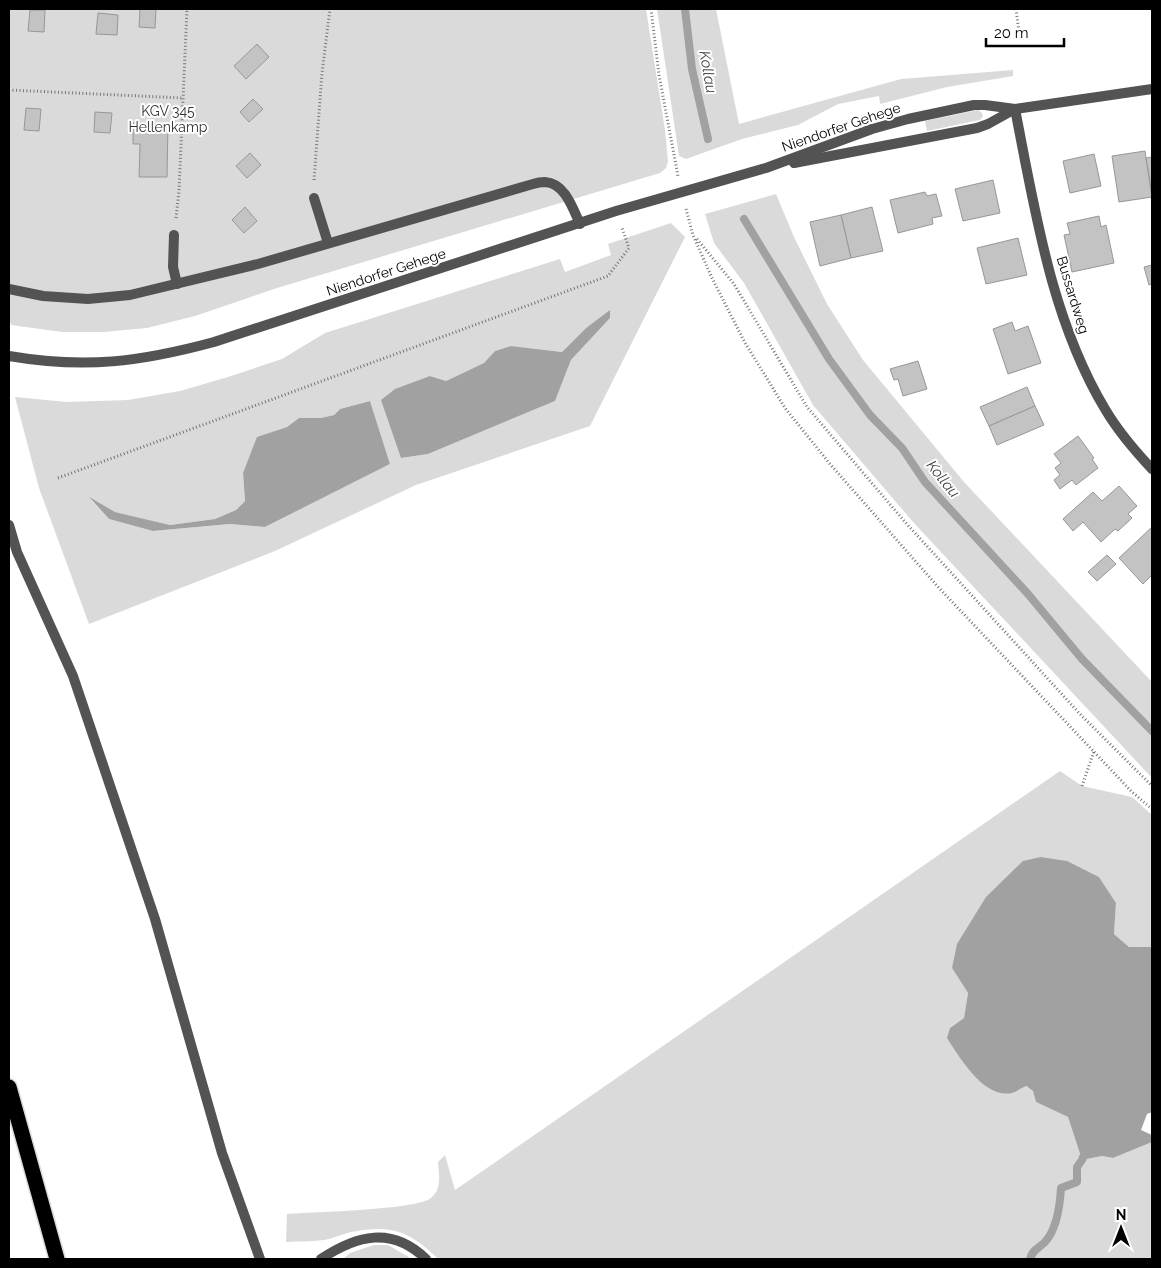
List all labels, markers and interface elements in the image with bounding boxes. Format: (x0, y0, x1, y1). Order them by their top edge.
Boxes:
scale bar (986, 15, 1064, 47)
text: 20 m (994, 24, 1029, 42)
water label: Kollau (695, 49, 721, 95)
street label: Niendorfer Gehege (780, 99, 902, 155)
park label: KGV 345 Hellenkamp (129, 103, 208, 135)
street label: Niendorfer Gehege (324, 245, 448, 299)
street label: Bussardweg (1054, 254, 1092, 336)
water label: Kollau (923, 457, 964, 502)
north arrow (1096, 1203, 1146, 1253)
text: N (1116, 1207, 1126, 1223)

